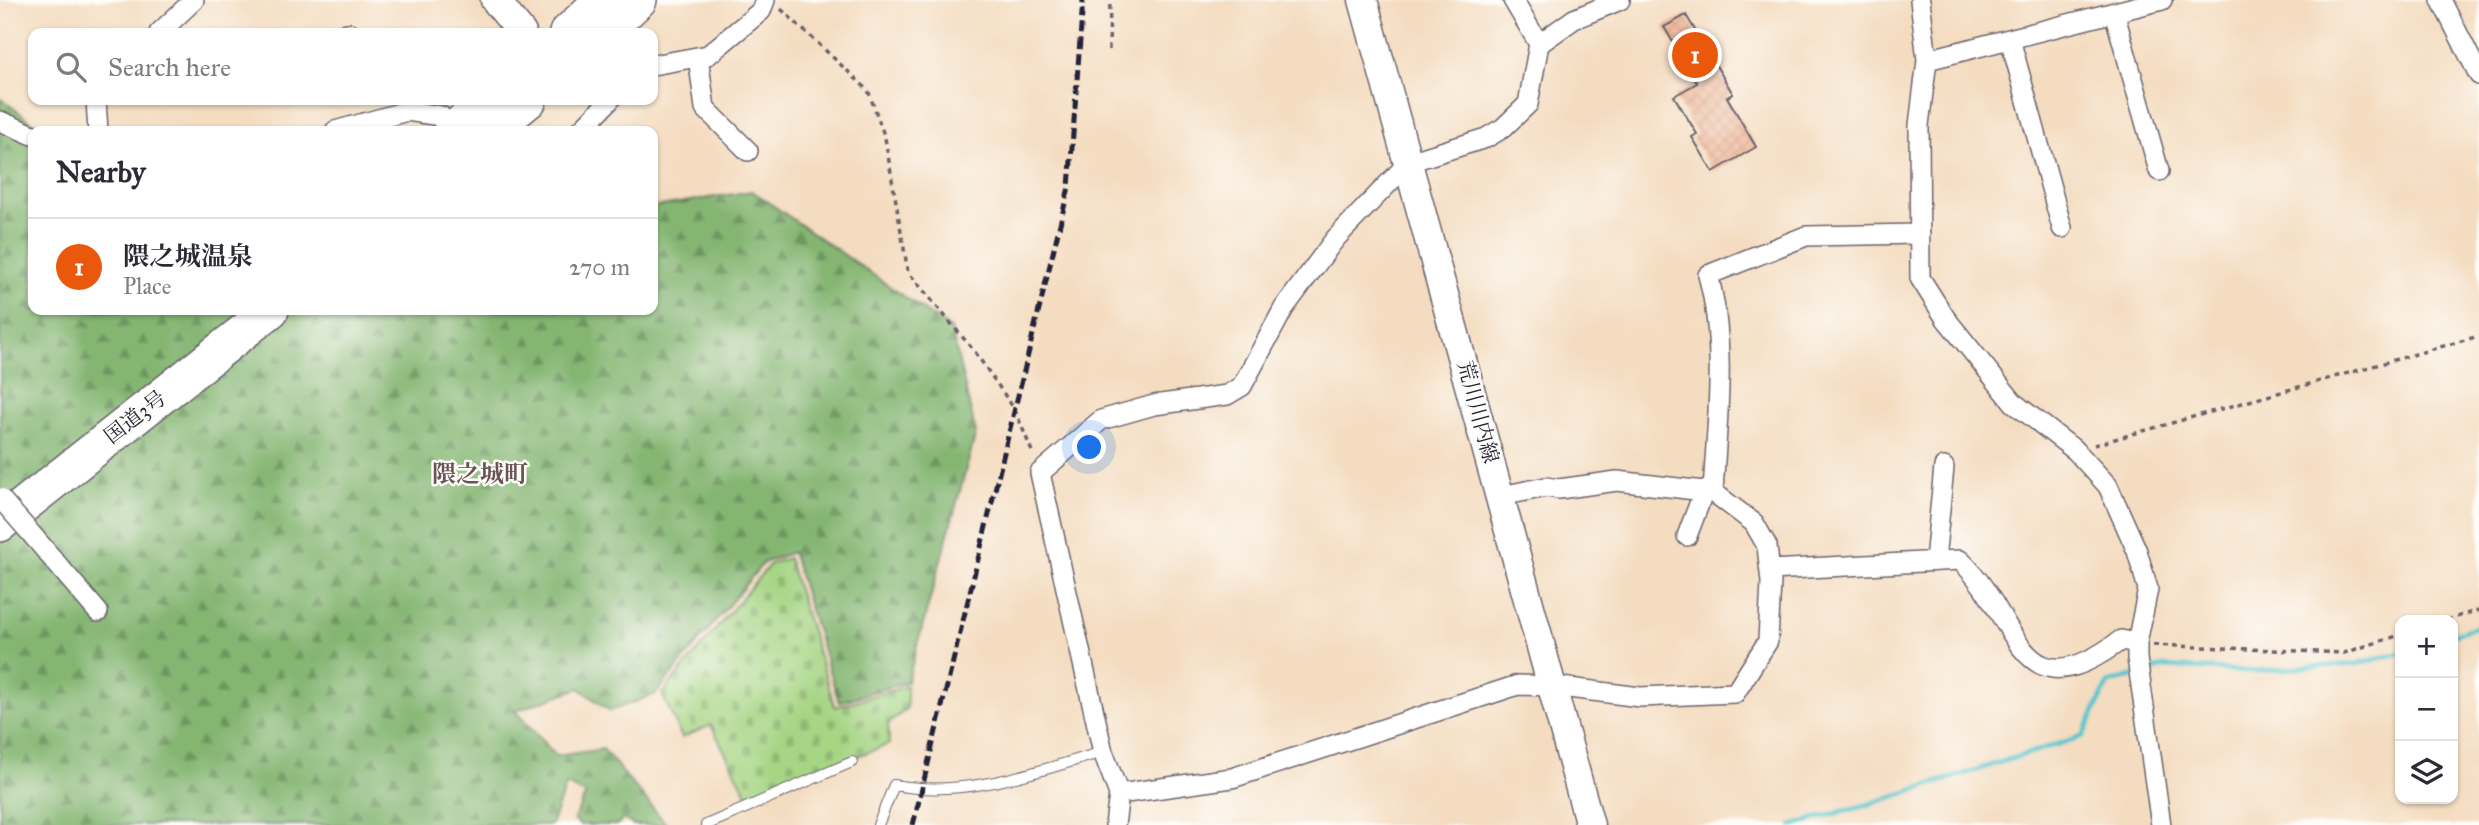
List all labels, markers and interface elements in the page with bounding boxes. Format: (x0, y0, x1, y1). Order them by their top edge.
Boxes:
search box (28, 28, 658, 105)
pin: 1 (1672, 29, 1718, 81)
icon: search (52, 48, 90, 86)
text: Search here (108, 51, 231, 83)
text: Nearby (56, 154, 146, 190)
text: 隈之城温泉 (123, 240, 253, 272)
text: 1 (74, 253, 84, 281)
text: 270 m (569, 253, 630, 281)
text: Place (123, 272, 171, 300)
street label: 荒川川内線 (1452, 358, 1504, 466)
street label: 国道3号 (99, 385, 171, 449)
your location (1072, 430, 1106, 464)
district label: 隈之城町 (432, 459, 528, 489)
map controls (2395, 615, 2458, 804)
button: + (2395, 615, 2458, 678)
button: − (2395, 678, 2458, 741)
button: layers (2395, 741, 2458, 804)

